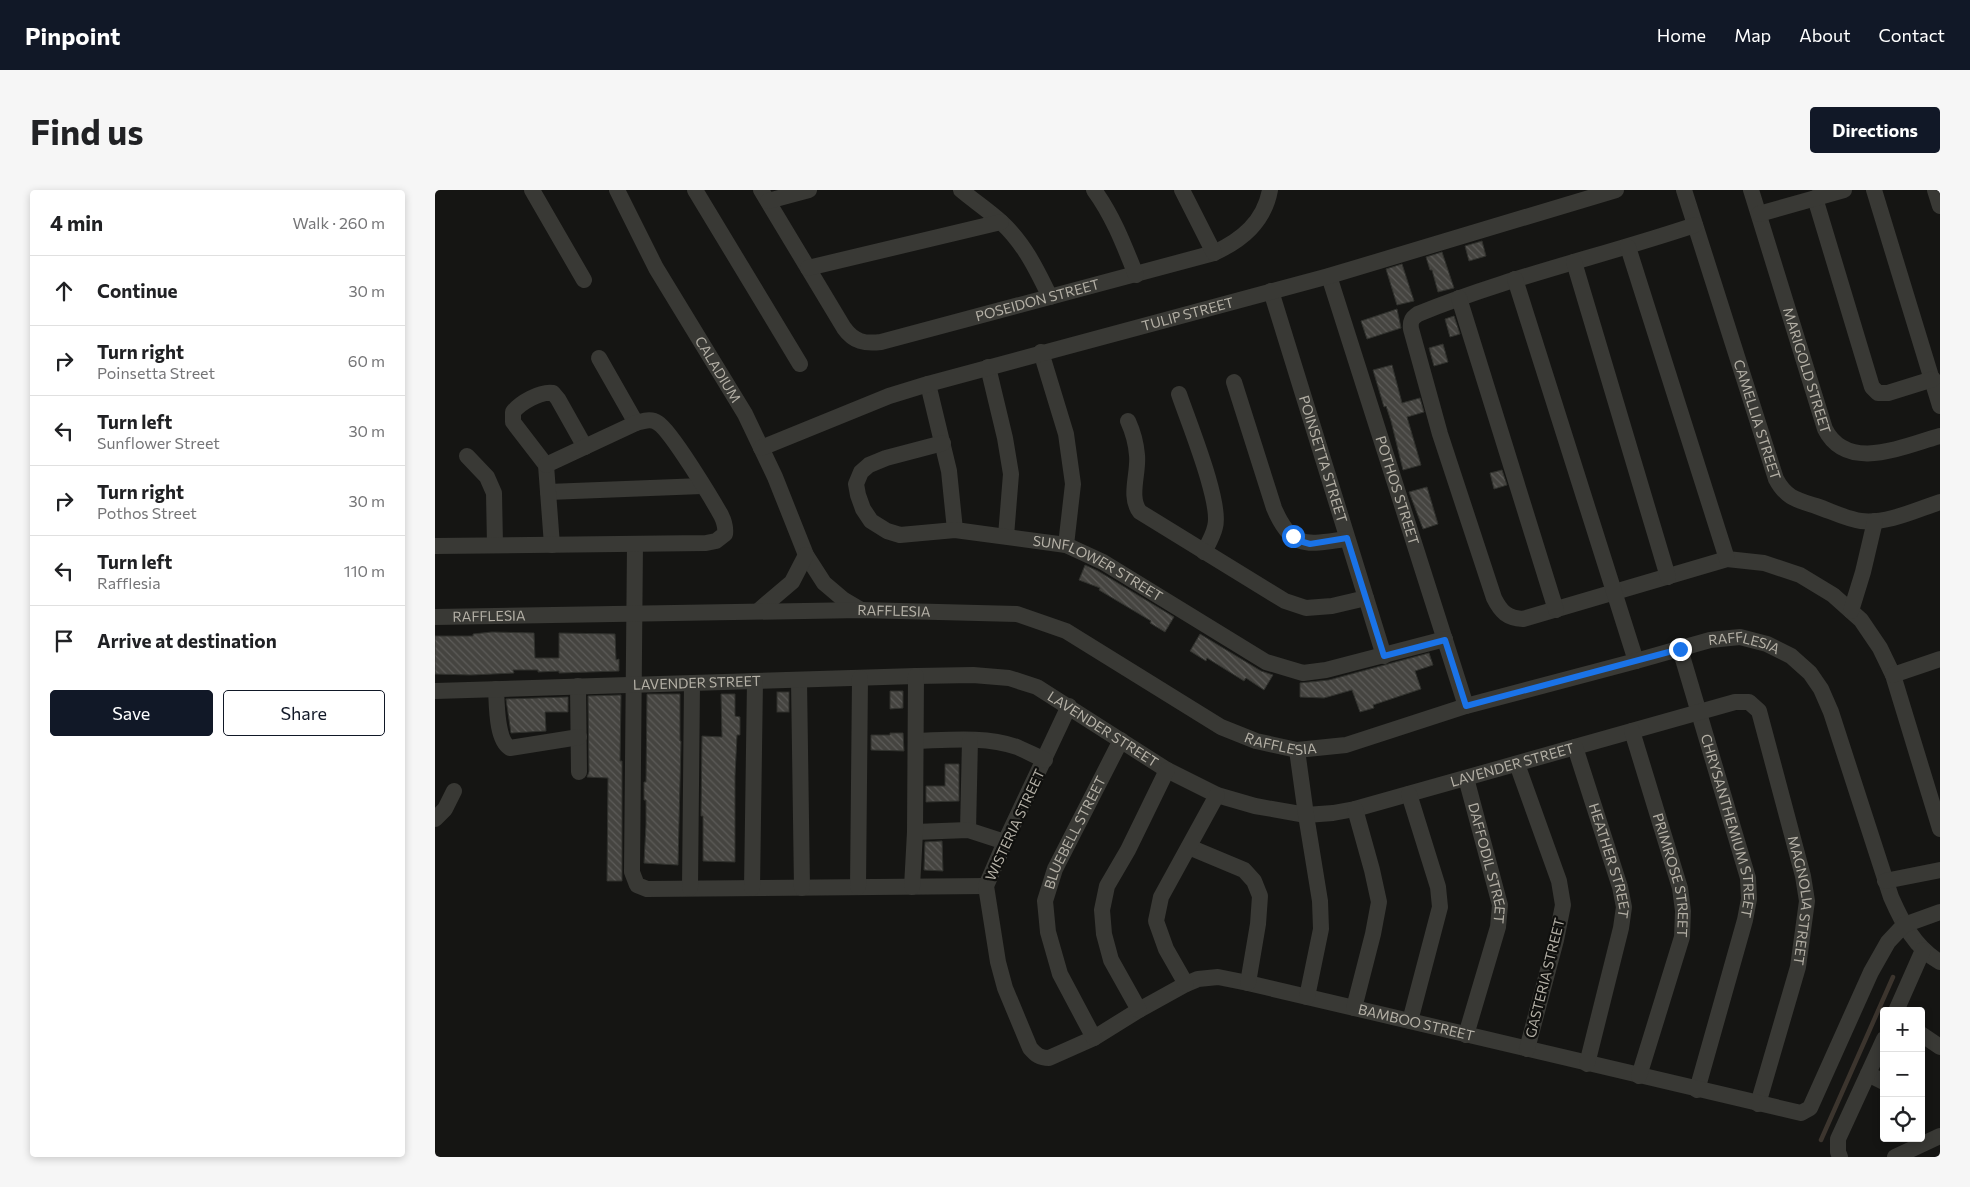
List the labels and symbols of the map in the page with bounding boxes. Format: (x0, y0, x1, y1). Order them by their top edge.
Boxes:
street label: POSEIDON STREET (973, 275, 1101, 324)
street label: TULIP STREET (1140, 293, 1236, 334)
street label: MARIGOLD STREET (1780, 305, 1835, 436)
street label: CALADIUM (692, 333, 745, 405)
street label: CAMELLIA STREET (1730, 357, 1785, 482)
street label: POINSETTA STREET (1296, 393, 1351, 525)
street label: POTHOS STREET (1372, 433, 1423, 547)
route start (1282, 525, 1305, 548)
street label: SUNFLOWER STREET (1032, 532, 1166, 605)
street label: RAFFLESIA (857, 601, 931, 620)
street label: RAFFLESIA (452, 607, 526, 625)
street label: RAFFLESIA (1707, 628, 1783, 657)
route end (1669, 638, 1692, 661)
street label: LAVENDER STREET (633, 672, 761, 693)
street label: LAVENDER STREET (1045, 687, 1162, 770)
street label: RAFFLESIA (1242, 728, 1318, 758)
street label: CHRYSANTHEMIUM STREET (1698, 732, 1758, 919)
street label: LAVENDER STREET (1448, 739, 1576, 790)
street label: WISTERIA STREET (981, 766, 1048, 883)
street label: BLUEBELL STREET (1040, 773, 1109, 891)
street label: DAFFODIL STREET (1465, 801, 1509, 924)
street label: HEATHER STREET (1586, 801, 1633, 919)
street label: PRIMROSE STREET (1650, 811, 1692, 938)
street label: MAGNOLIA STREET (1785, 834, 1816, 966)
street label: GASTERIA STREET (1521, 916, 1568, 1040)
street label: BAMBOO STREET (1357, 1000, 1476, 1044)

